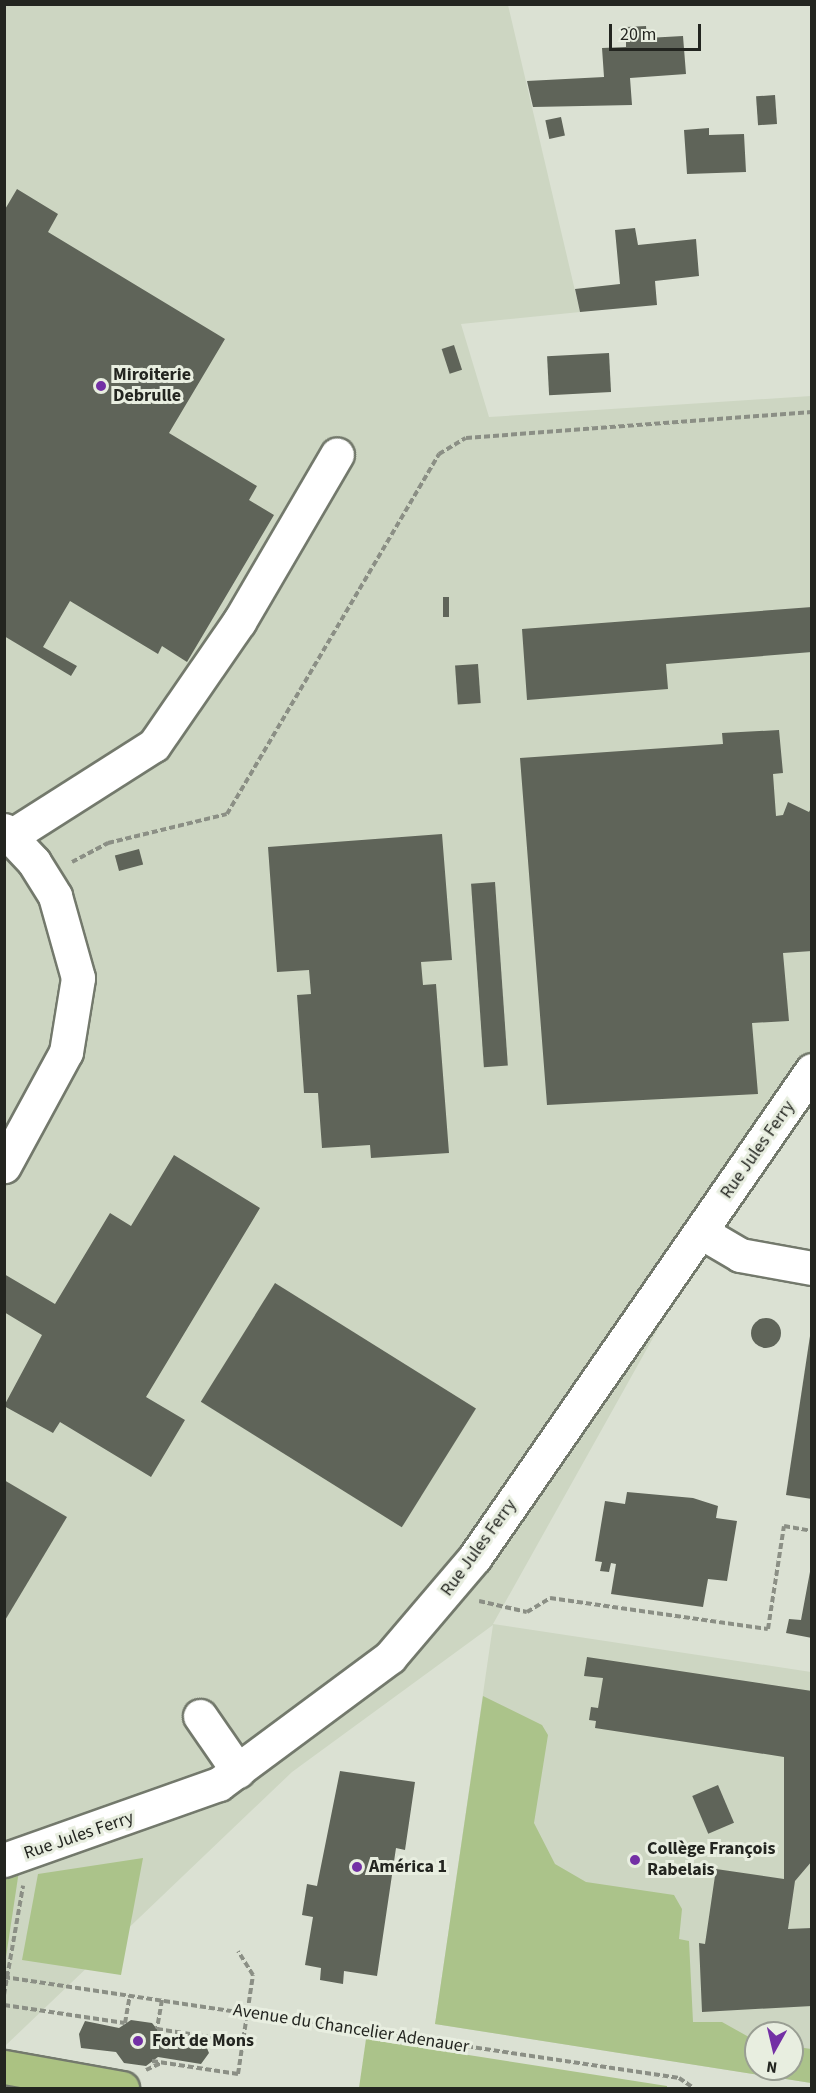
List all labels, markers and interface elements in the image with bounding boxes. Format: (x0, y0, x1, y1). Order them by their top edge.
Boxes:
scale bar (612, 12, 704, 50)
text: 20 m (620, 22, 656, 47)
place label: Miroiterie Debrulle (113, 365, 191, 407)
marker: Miroiterie Debrulle (94, 379, 108, 393)
street label: Rue Jules Ferry (716, 1097, 800, 1203)
street label: Rue Jules Ferry (437, 1495, 521, 1601)
street label: Rue Jules Ferry (21, 1807, 137, 1865)
place label: Collège François Rabelais (647, 1839, 775, 1882)
marker: Collège François Rabelais (628, 1853, 642, 1867)
place label: América 1 (369, 1856, 447, 1878)
marker: América 1 (350, 1860, 364, 1874)
street label: Avenue du Chancelier Adenauer (231, 2000, 471, 2058)
north arrow (744, 2021, 804, 2081)
place label: Fort de Mons (152, 2030, 254, 2052)
marker: Fort de Mons (129, 2032, 147, 2050)
text: N (765, 2055, 779, 2078)

